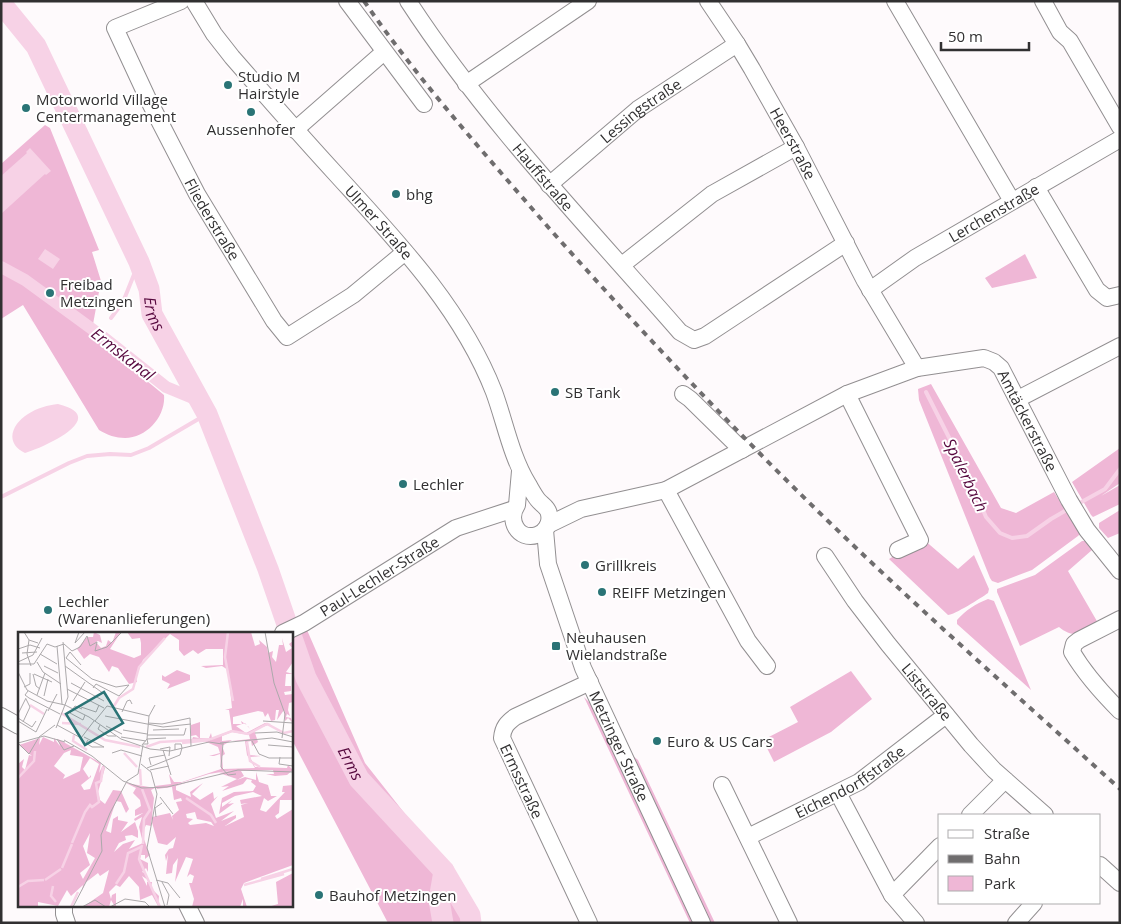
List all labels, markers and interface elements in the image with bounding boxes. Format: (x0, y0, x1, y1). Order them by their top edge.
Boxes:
scale bar (941, 20, 1028, 52)
text: 50 m (948, 26, 983, 46)
place label: Studio M Hairstyle (238, 66, 300, 103)
street label: Lessingstraße (596, 74, 685, 147)
marker: Studio M Hairstyle (222, 79, 234, 91)
place label: Motorworld Village Centermanagement (36, 89, 176, 126)
marker: Motorworld Village Centermanagement (20, 102, 32, 114)
street label: Heerstraße (766, 104, 821, 183)
marker: Aussenhofer (245, 106, 257, 118)
place label: Aussenhofer (207, 119, 295, 139)
street label: Hauffstraße (508, 139, 578, 215)
street label: Fliederstraße (180, 175, 245, 264)
street label: Lerchenstraße (945, 178, 1042, 246)
street label: Ulmer Straße (341, 181, 418, 263)
place label: bhg (406, 184, 433, 204)
marker: bhg (390, 188, 402, 200)
place label: Freibad Metzingen (60, 274, 133, 311)
marker: Freibad Metzingen (44, 287, 56, 299)
water label: Erms (139, 295, 170, 335)
water label: Ermskanal (87, 322, 160, 386)
street label: Amtäckerstraße (994, 366, 1062, 475)
place label: SB Tank (565, 382, 621, 402)
marker: SB Tank (549, 386, 561, 398)
water label: Spalerbach (939, 434, 993, 516)
place label: Lechler (413, 474, 464, 494)
marker: Lechler (397, 478, 409, 490)
street label: Paul-Lechler-Straße (316, 531, 443, 621)
place label: Grillkreis (595, 555, 657, 575)
marker: Grillkreis (579, 559, 591, 571)
place label: REIFF Metzingen (612, 582, 726, 602)
marker: REIFF Metzingen (596, 586, 608, 598)
place label: Lechler (Warenanlieferungen) (58, 591, 210, 628)
marker: Lechler (Warenanlieferungen) (42, 604, 54, 616)
place label: Neuhausen Wielandstraße (566, 627, 667, 664)
inset map (18, 632, 292, 906)
marker: Neuhausen Wielandstraße (550, 640, 562, 652)
street label: Liststraße (898, 659, 957, 725)
street label: Metzinger Straße (585, 688, 654, 805)
place label: Euro & US Cars (667, 731, 773, 751)
marker: Euro & US Cars (651, 735, 663, 747)
street label: Ermsstraße (496, 740, 548, 822)
street label: Eichendorffstraße (791, 741, 909, 822)
water label: Erms (333, 743, 369, 784)
legend (938, 814, 1101, 904)
text: Straße (984, 823, 1030, 843)
text: Bahn (984, 848, 1020, 868)
text: Park (984, 873, 1015, 893)
place label: Bauhof Metzingen (329, 885, 456, 905)
marker: Bauhof Metzingen (313, 889, 325, 901)

